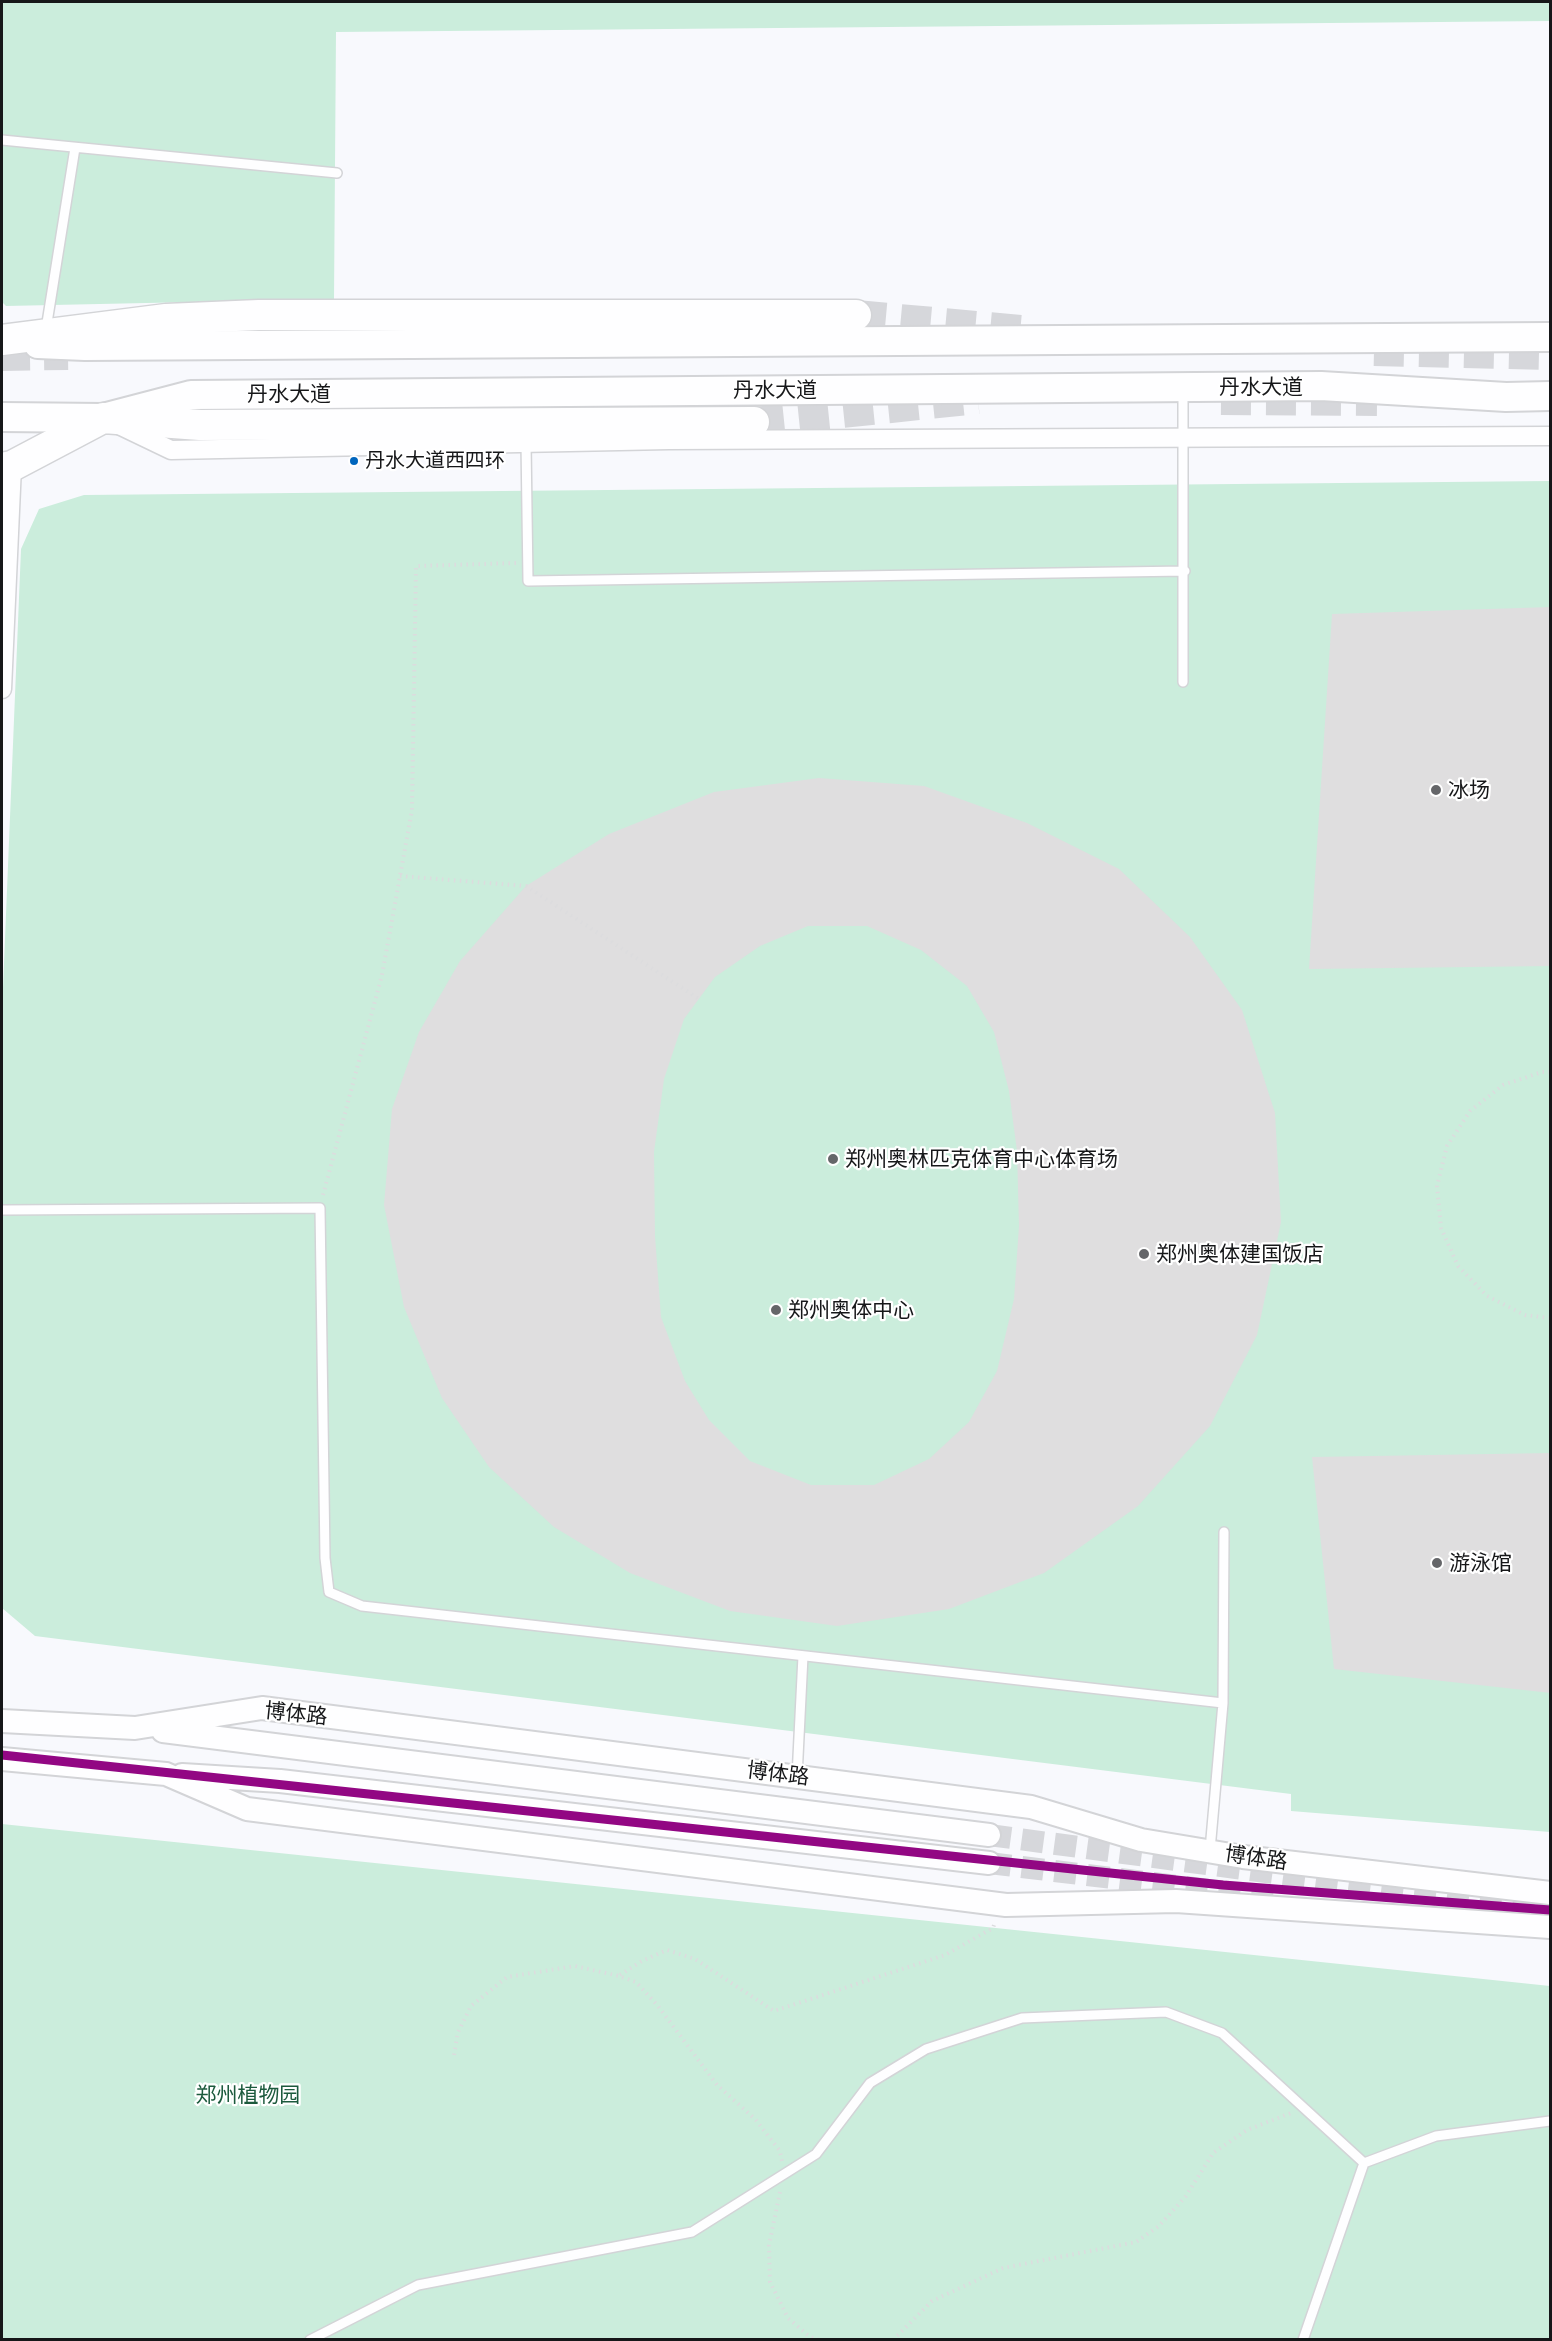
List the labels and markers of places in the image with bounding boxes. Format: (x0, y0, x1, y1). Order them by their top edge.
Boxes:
place label: 丹水大道西四环 (365, 449, 505, 473)
marker: 丹水大道西四环 (348, 455, 360, 467)
place label: 冰场 (1448, 777, 1490, 803)
marker: 冰场 (1429, 783, 1443, 797)
place label: 郑州奥林匹克体育中心体育场 (845, 1146, 1118, 1172)
marker: 郑州奥林匹克体育中心体育场 (826, 1152, 840, 1166)
place label: 郑州奥体建国饭店 (1156, 1241, 1324, 1267)
marker: 郑州奥体建国饭店 (1137, 1247, 1151, 1261)
place label: 郑州奥体中心 (788, 1297, 914, 1323)
marker: 郑州奥体中心 (769, 1303, 783, 1317)
place label: 游泳馆 (1449, 1550, 1512, 1576)
marker: 游泳馆 (1430, 1556, 1444, 1570)

